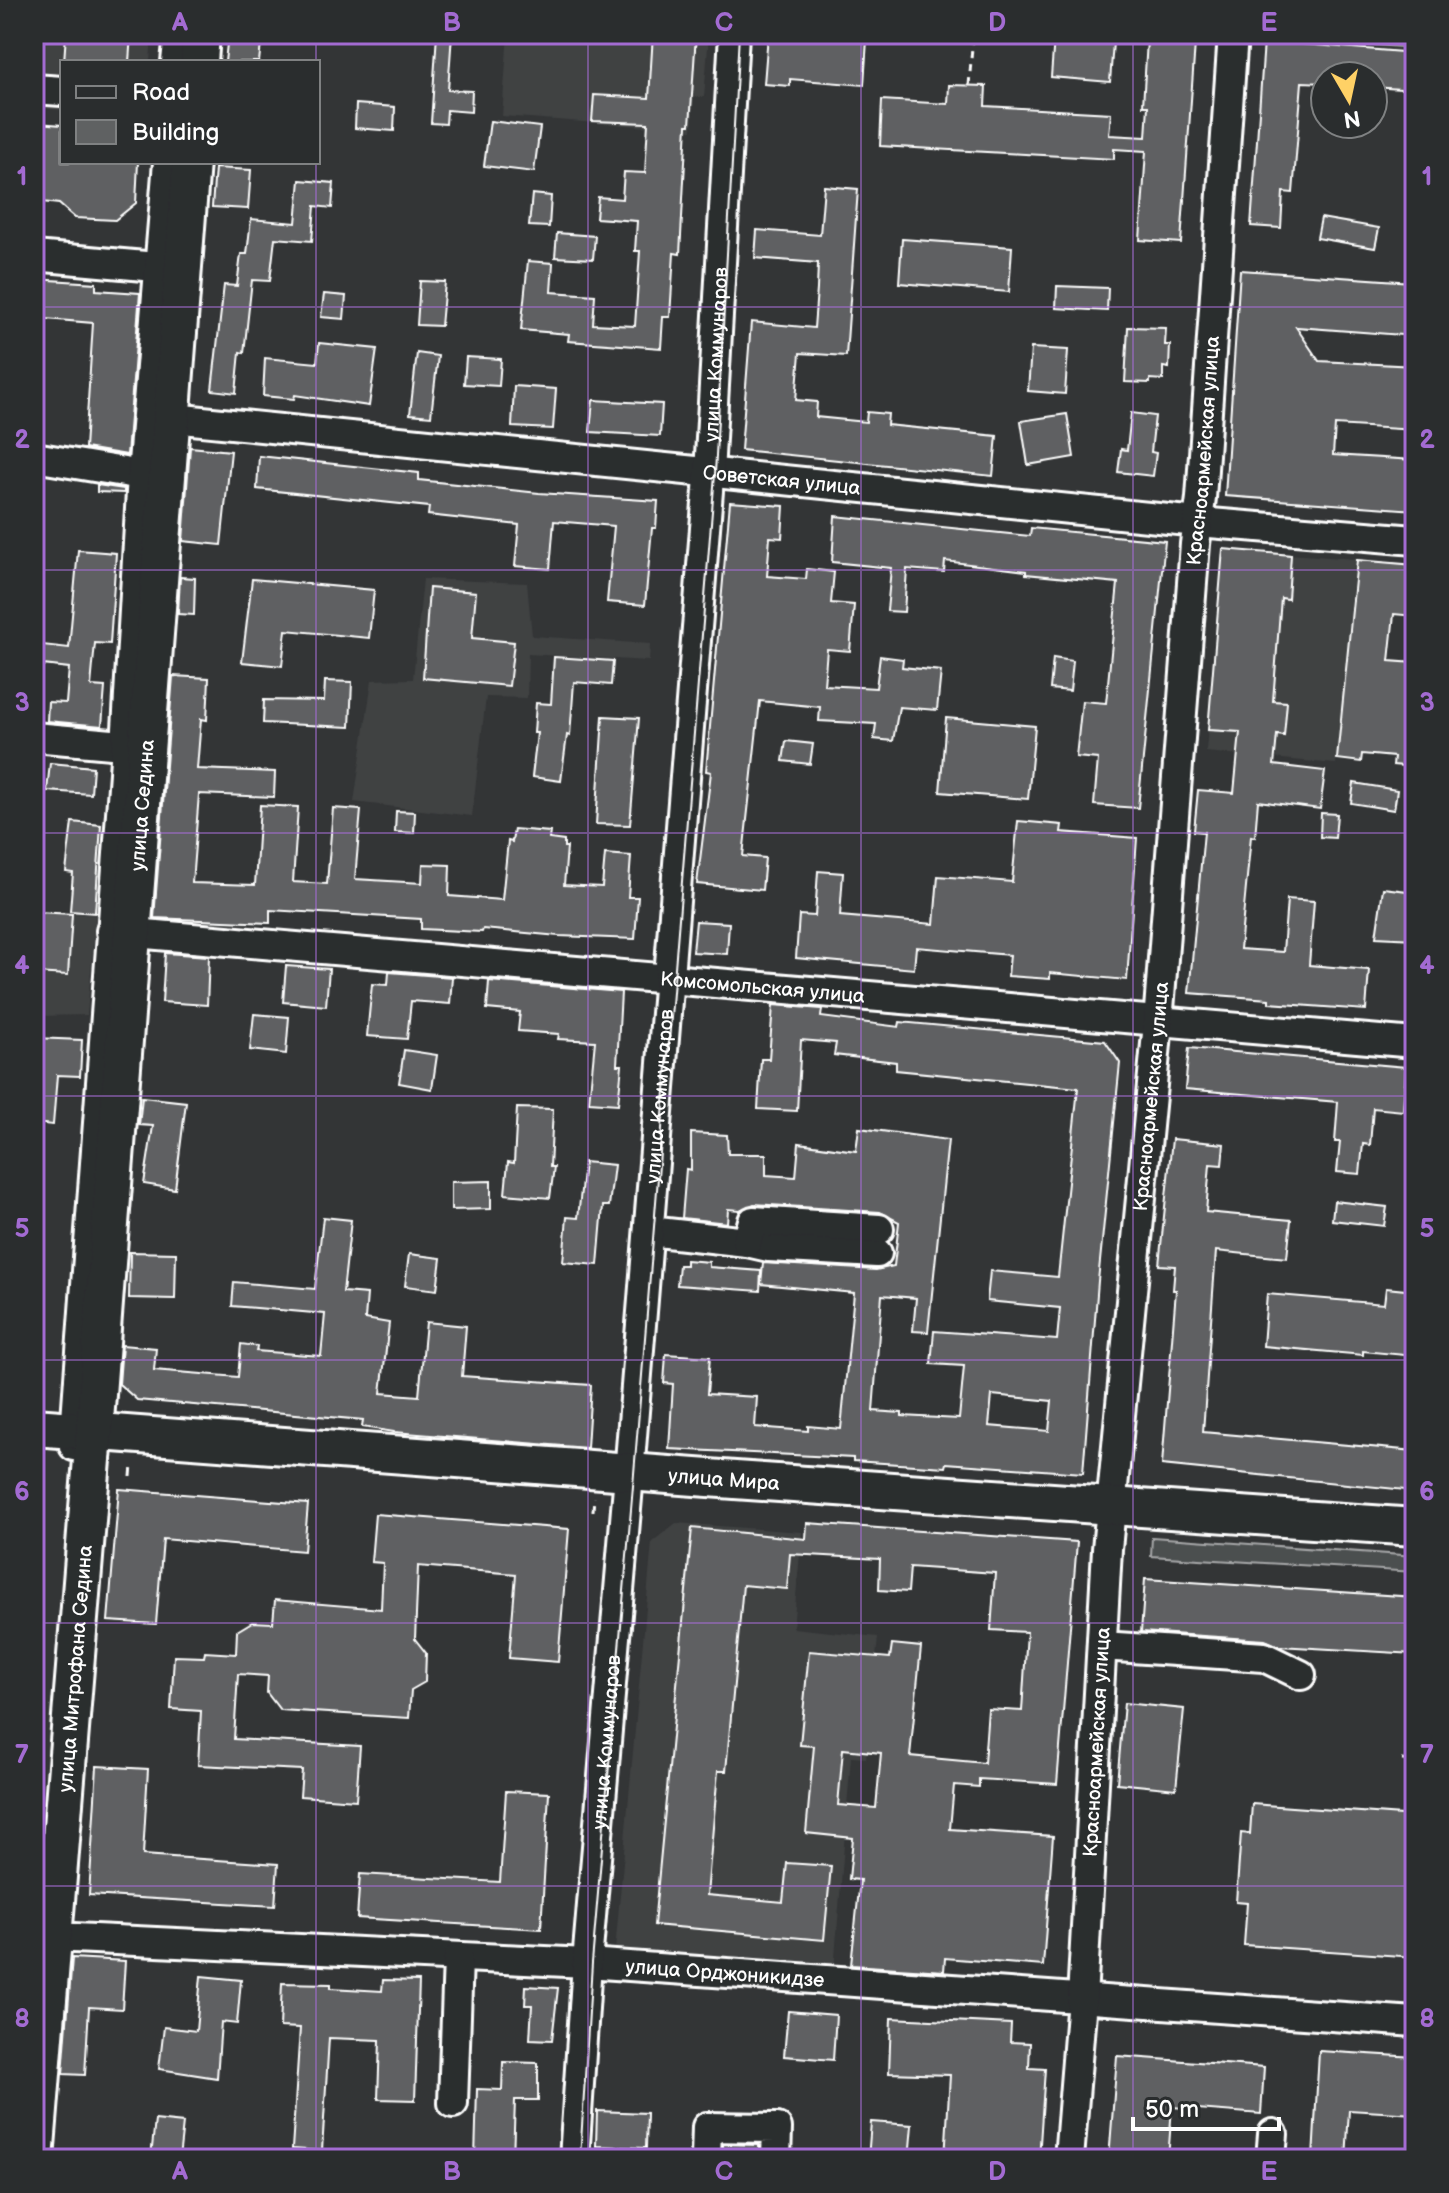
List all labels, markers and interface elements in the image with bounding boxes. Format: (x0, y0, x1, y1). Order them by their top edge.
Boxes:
text: A (171, 8, 188, 39)
text: B (443, 8, 461, 39)
text: C (715, 8, 733, 39)
text: D (988, 8, 1006, 39)
text: E (1261, 8, 1278, 39)
legend (60, 60, 320, 164)
north arrow (1309, 60, 1389, 140)
text: Road (132, 78, 190, 107)
text: N (1342, 104, 1362, 133)
text: Building (132, 118, 219, 147)
text: 1 (17, 162, 27, 193)
text: 1 (1422, 162, 1432, 193)
street label: улица Коммунаров (700, 266, 734, 443)
street label: Красноармейская улица (1182, 335, 1225, 566)
text: 2 (14, 425, 30, 456)
text: 2 (1419, 425, 1435, 456)
street label: Советская улица (702, 461, 862, 501)
text: 3 (14, 688, 30, 719)
text: 3 (1419, 688, 1435, 719)
street label: улица Седина (126, 738, 160, 872)
text: 4 (14, 951, 30, 982)
text: 4 (1419, 951, 1435, 982)
street label: Комсомольская улица (659, 967, 866, 1009)
street label: Красноармейская улица (1129, 981, 1174, 1212)
street label: улица Коммунаров (641, 1008, 679, 1185)
text: 5 (14, 1214, 30, 1245)
text: 5 (1419, 1214, 1435, 1245)
street label: улица Мира (667, 1464, 781, 1496)
text: 6 (14, 1477, 30, 1508)
text: 6 (1419, 1477, 1435, 1508)
street label: улица Митрофана Седина (54, 1544, 98, 1793)
street label: Красноармейская улица (1079, 1626, 1116, 1858)
street label: улица Коммунаров (588, 1654, 626, 1831)
text: 7 (15, 1740, 29, 1771)
text: 7 (1420, 1740, 1434, 1771)
street label: улица Орджоникидзе (625, 1955, 825, 1993)
text: 8 (14, 2004, 30, 2035)
text: 8 (1419, 2004, 1435, 2035)
scale bar (1133, 2081, 1279, 2131)
text: 50 m (1145, 2095, 1199, 2124)
text: A (171, 2157, 188, 2188)
text: B (443, 2157, 461, 2188)
text: C (715, 2157, 733, 2188)
text: D (988, 2157, 1006, 2188)
text: E (1261, 2157, 1278, 2188)

